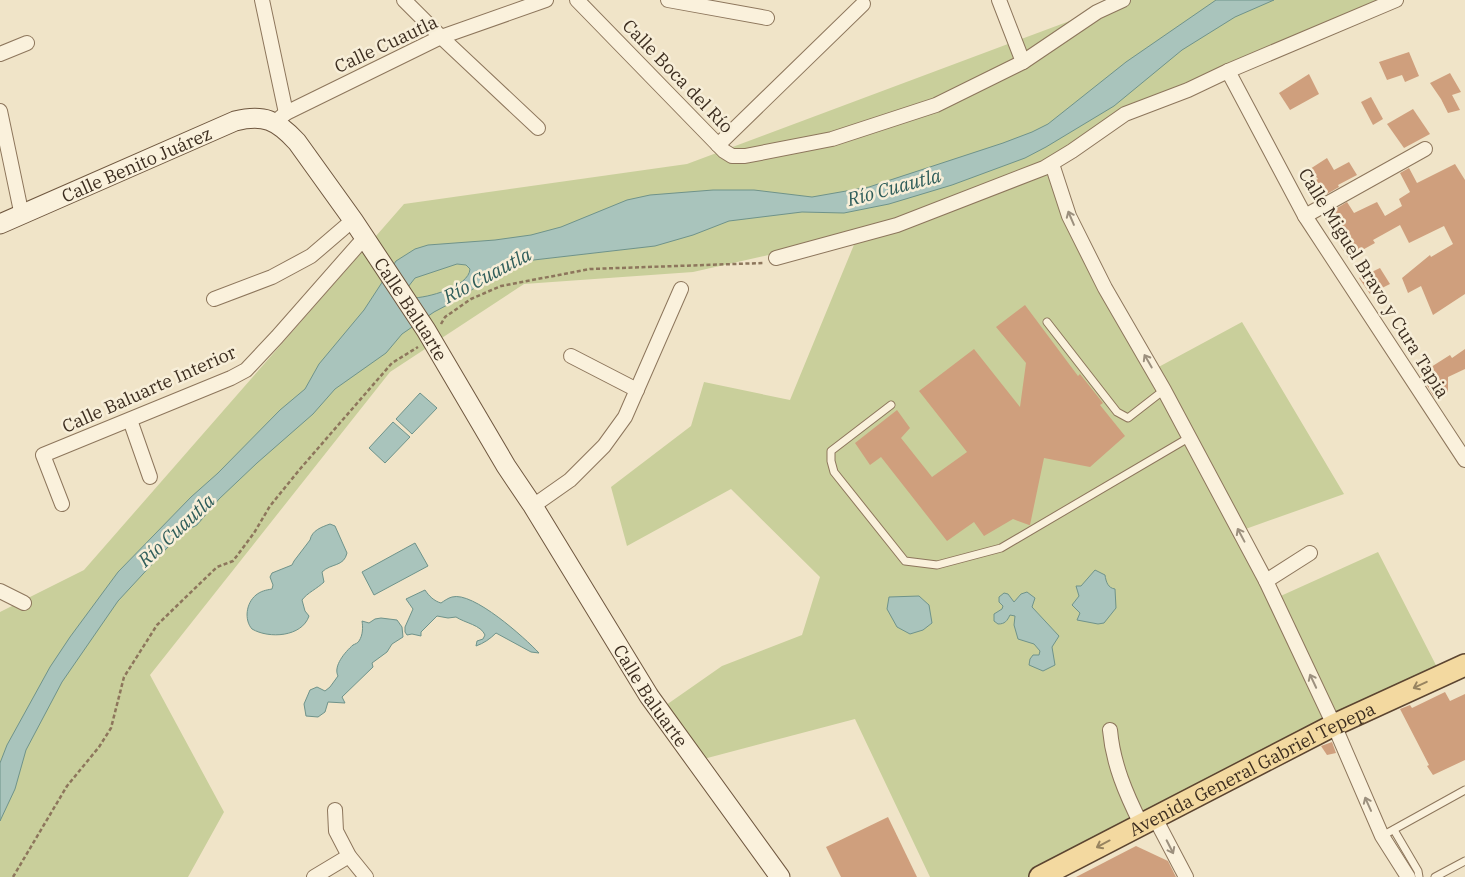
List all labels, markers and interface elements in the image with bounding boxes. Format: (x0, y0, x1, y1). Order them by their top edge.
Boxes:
street label: Calle Cuautla (331, 10, 441, 78)
street label: Calle Boca del Río (618, 14, 738, 138)
street label: Calle Benito Juárez (58, 121, 215, 207)
water label: Río Cuautla (843, 163, 944, 211)
street label: Calle Miguel Bravo y Cura Tapia (1294, 164, 1455, 402)
one-way arrow (1065, 211, 1075, 226)
water label: Río Cuautla (438, 242, 536, 309)
street label: Calle Baluarte (369, 253, 453, 365)
street label: Calle Baluarte Interior (58, 340, 240, 438)
one-way arrow (1142, 355, 1152, 369)
water label: Río Cuautla (132, 488, 220, 572)
one-way arrow (1236, 528, 1245, 543)
street label: Calle Baluarte (609, 640, 693, 751)
one-way arrow (1308, 674, 1317, 689)
one-way arrow (1413, 681, 1428, 690)
street label: Avenida General Gabriel Tepepa (1125, 696, 1379, 841)
one-way arrow (1363, 797, 1373, 812)
one-way arrow (1096, 840, 1111, 849)
one-way arrow (1165, 840, 1175, 855)

